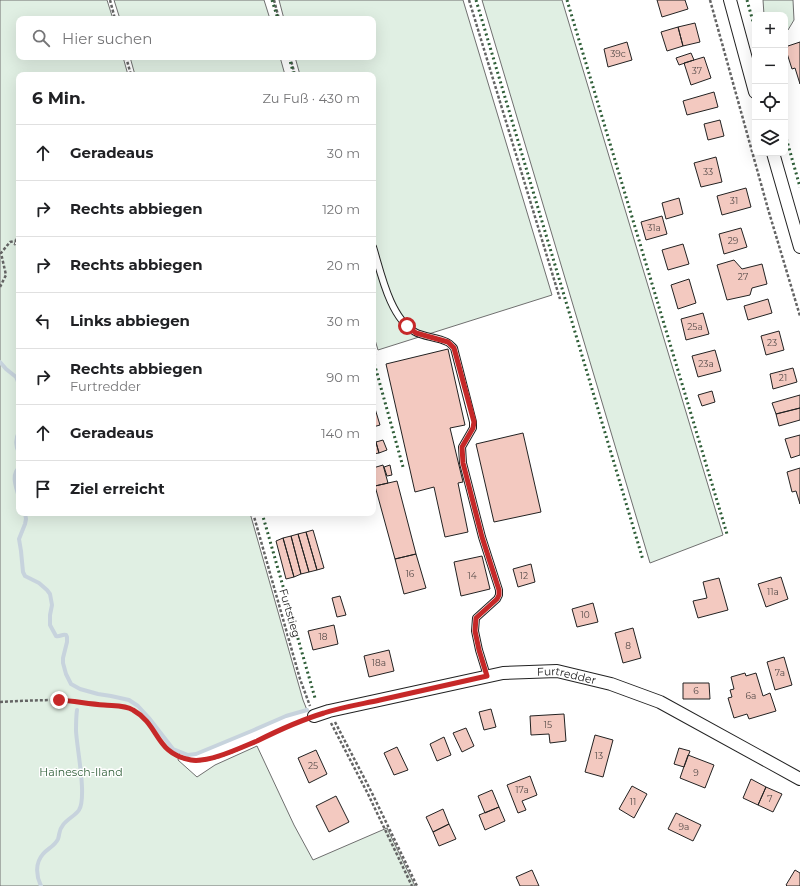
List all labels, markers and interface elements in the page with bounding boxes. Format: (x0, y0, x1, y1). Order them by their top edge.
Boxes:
map controls (752, 12, 788, 156)
button: + (752, 12, 788, 48)
search box (16, 16, 376, 60)
icon: search (30, 27, 52, 49)
text: Hier suchen (62, 29, 152, 48)
house number: 39c (610, 48, 626, 59)
button: − (752, 48, 788, 84)
house number: 37 (692, 65, 702, 76)
button: locate (752, 84, 788, 120)
text: 6 Min. (32, 88, 85, 108)
text: Zu Fuß · 430 m (262, 90, 360, 106)
button: layers (752, 120, 788, 156)
icon: ahead (32, 142, 54, 164)
text: Geradeaus (70, 143, 153, 162)
text: 30 m (327, 145, 360, 161)
house number: 33 (703, 166, 713, 177)
house number: 31 (730, 195, 738, 206)
icon: right (32, 198, 54, 220)
text: Rechts abbiegen (70, 199, 203, 218)
text: 120 m (322, 201, 360, 217)
house number: 31a (647, 222, 661, 233)
house number: 29 (728, 235, 739, 246)
icon: right (32, 254, 54, 276)
text: Rechts abbiegen (70, 255, 203, 274)
text: 20 m (327, 257, 360, 273)
house number: 27 (738, 271, 748, 282)
icon: left (32, 310, 54, 332)
text: Links abbiegen (70, 311, 190, 330)
text: 30 m (327, 313, 360, 329)
route start (398, 317, 416, 335)
house number: 25a (687, 321, 703, 332)
house number: 23 (767, 337, 777, 348)
house number: 23a (698, 358, 714, 369)
text: Rechts abbiegen (70, 359, 203, 378)
icon: right (32, 366, 54, 388)
text: 90 m (326, 369, 360, 385)
house number: 21 (779, 372, 787, 383)
text: Furtredder (70, 378, 141, 394)
icon: ahead (32, 422, 54, 444)
text: Geradeaus (70, 423, 153, 442)
text: 140 m (321, 425, 360, 441)
icon: arrive (32, 478, 54, 500)
text: Ziel erreicht (70, 479, 165, 498)
house number: 16 (406, 568, 415, 579)
house number: 14 (467, 570, 477, 581)
house number: 12 (520, 570, 528, 581)
house number: 11a (767, 586, 779, 597)
street label: Furtstieg (276, 587, 304, 639)
house number: 10 (580, 609, 590, 620)
house number: 18 (319, 631, 328, 642)
house number: 8 (625, 640, 631, 651)
house number: 18a (372, 657, 386, 668)
street label: Furtredder (537, 664, 598, 687)
house number: 7a (775, 667, 785, 678)
house number: 6 (693, 685, 699, 696)
house number: 6a (746, 690, 756, 701)
route end (50, 691, 68, 709)
house number: 15 (544, 719, 552, 730)
house number: 13 (595, 750, 603, 761)
house number: 25 (308, 760, 318, 771)
park label: Hainesch-Iland (39, 765, 123, 779)
house number: 9 (693, 767, 699, 778)
house number: 17a (515, 784, 529, 795)
house number: 7 (767, 793, 773, 804)
house number: 11 (630, 796, 636, 807)
house number: 9a (679, 821, 689, 832)

